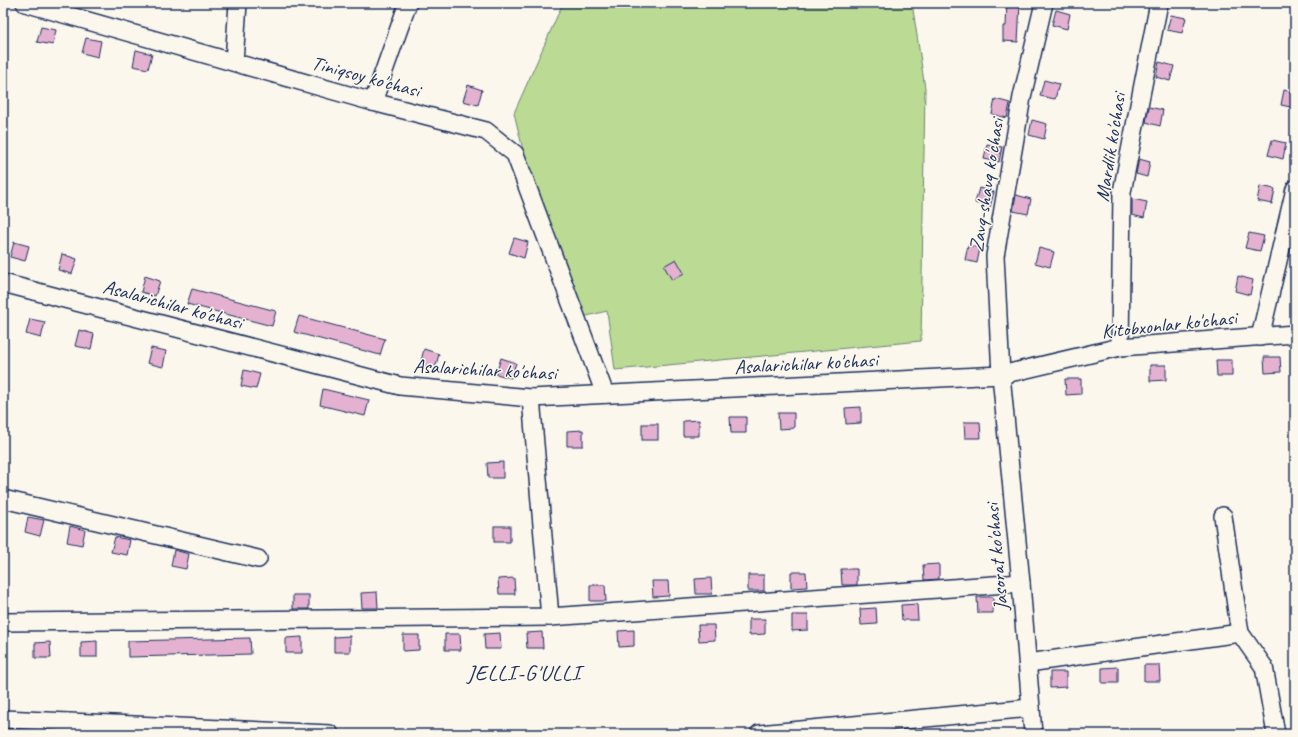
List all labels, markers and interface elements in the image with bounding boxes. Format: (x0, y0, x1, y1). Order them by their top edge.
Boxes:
street label: Tiniqsoy ko'chasi (309, 50, 425, 103)
street label: Mardlik ko'chasi (1090, 89, 1132, 203)
street label: Zavq-shavq ko'chasi (964, 114, 1010, 254)
street label: Asalarichilar ko'chasi (100, 274, 247, 336)
street label: Kitobxonlar ko'chasi (1100, 305, 1240, 344)
street label: Asalarichilar ko'chasi (734, 347, 880, 380)
street label: Asalarichilar ko'chasi (413, 353, 559, 386)
street label: Jasorat ko'chasi (979, 500, 1014, 613)
district label: JELLI-G'ULLI (466, 659, 585, 687)

